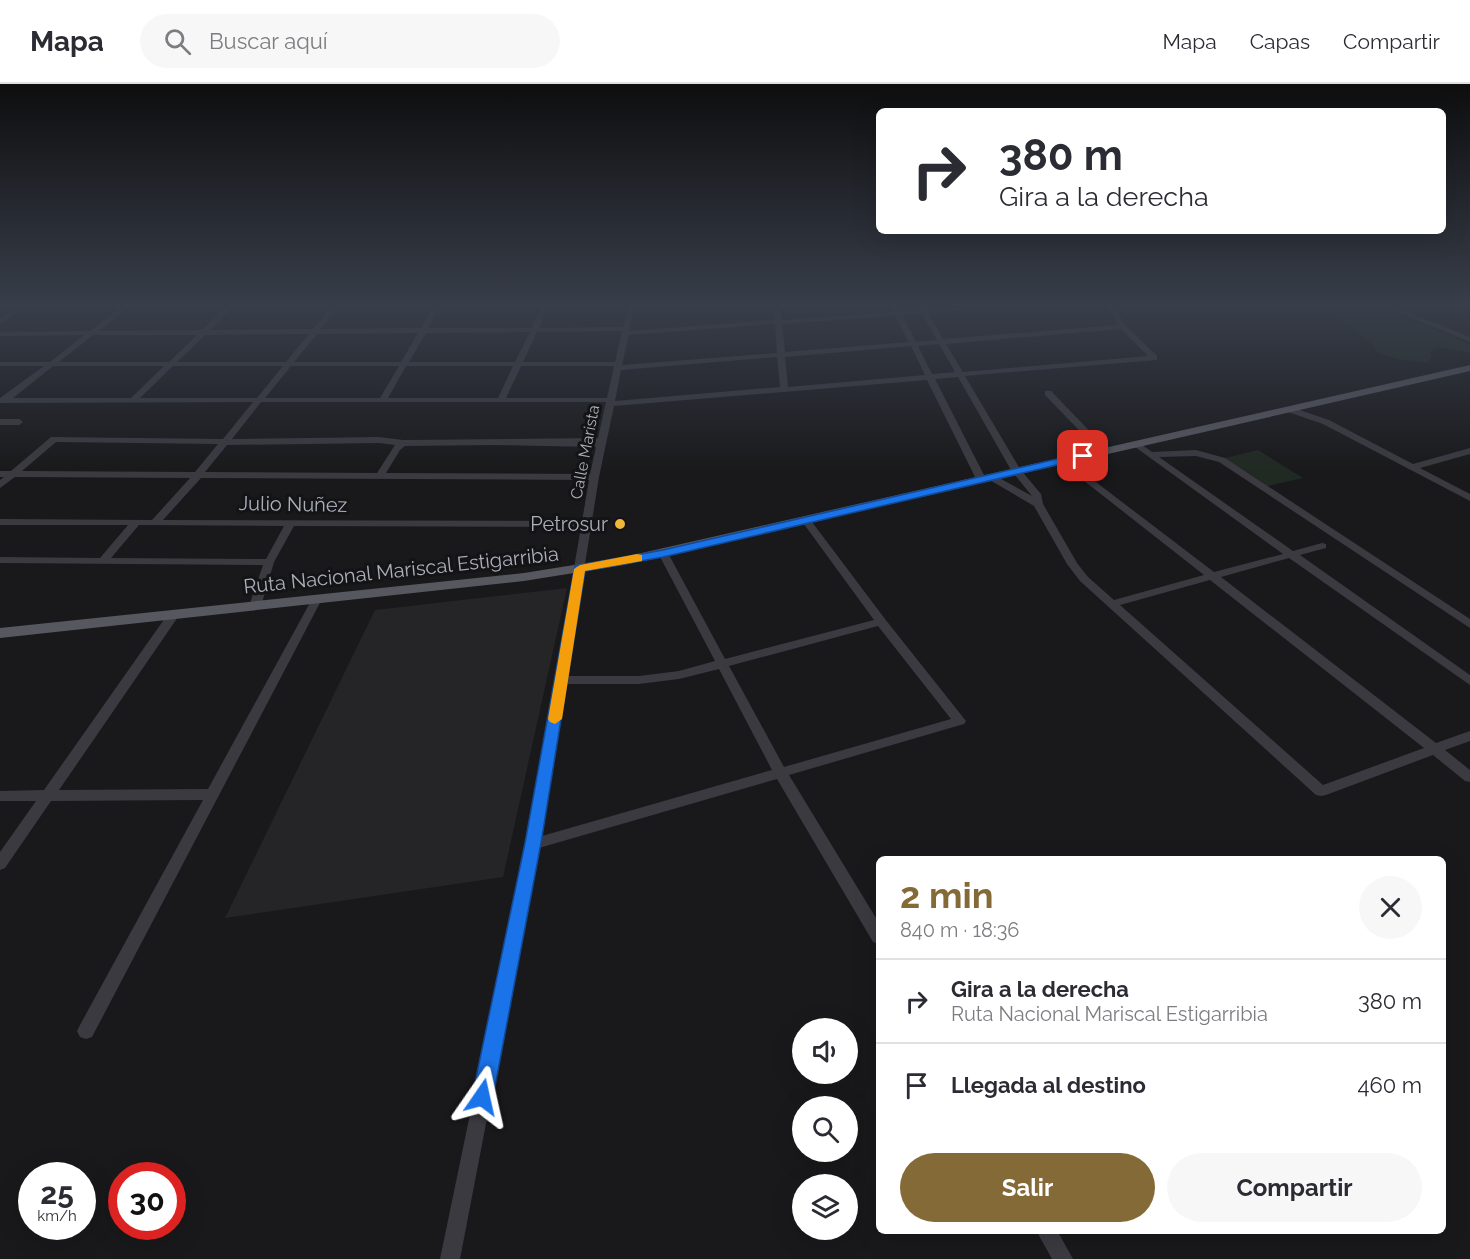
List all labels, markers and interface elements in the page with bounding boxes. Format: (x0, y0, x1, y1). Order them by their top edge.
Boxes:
search box (140, 14, 560, 68)
text: Mapa (30, 25, 104, 58)
icon: search (161, 25, 194, 58)
text: Buscar aquí (209, 28, 328, 54)
text: Mapa (1162, 29, 1217, 54)
text: Capas (1250, 29, 1310, 54)
text: Compartir (1343, 29, 1440, 54)
text: 380 m (999, 131, 1123, 180)
icon: right (900, 132, 978, 210)
text: Gira a la derecha (999, 181, 1209, 212)
street label: Calle Marista (567, 403, 603, 501)
pin (1057, 430, 1108, 481)
icon: arrive (1066, 439, 1099, 472)
street label: Julio Nuñez (238, 491, 348, 517)
place label: Petrosur (530, 512, 608, 536)
marker: Petrosur (613, 517, 627, 531)
street label: Ruta Nacional Mariscal Estigarribia (242, 542, 560, 598)
text: 2 min (900, 874, 993, 916)
button: close (1359, 876, 1422, 939)
text: 840 m · 18:36 (900, 918, 1019, 942)
text: Gira a la derecha (951, 976, 1129, 1002)
icon: right (900, 985, 933, 1018)
text: 380 m (1358, 988, 1422, 1014)
text: Ruta Nacional Mariscal Estigarribia (951, 1002, 1268, 1026)
map controls (792, 1018, 858, 1240)
button: sound (792, 1018, 858, 1084)
position arrow (450, 1065, 514, 1129)
icon: arrive (900, 1069, 933, 1102)
text: Llegada al destino (951, 1072, 1146, 1098)
text: 460 m (1357, 1072, 1422, 1098)
button: search (792, 1096, 858, 1162)
button: Salir (900, 1153, 1155, 1222)
button: Compartir (1167, 1153, 1422, 1222)
speed limit sign: 30 (108, 1162, 186, 1240)
button: layers (792, 1174, 858, 1240)
text: 25 (40, 1176, 74, 1211)
text: km/h (37, 1207, 77, 1225)

